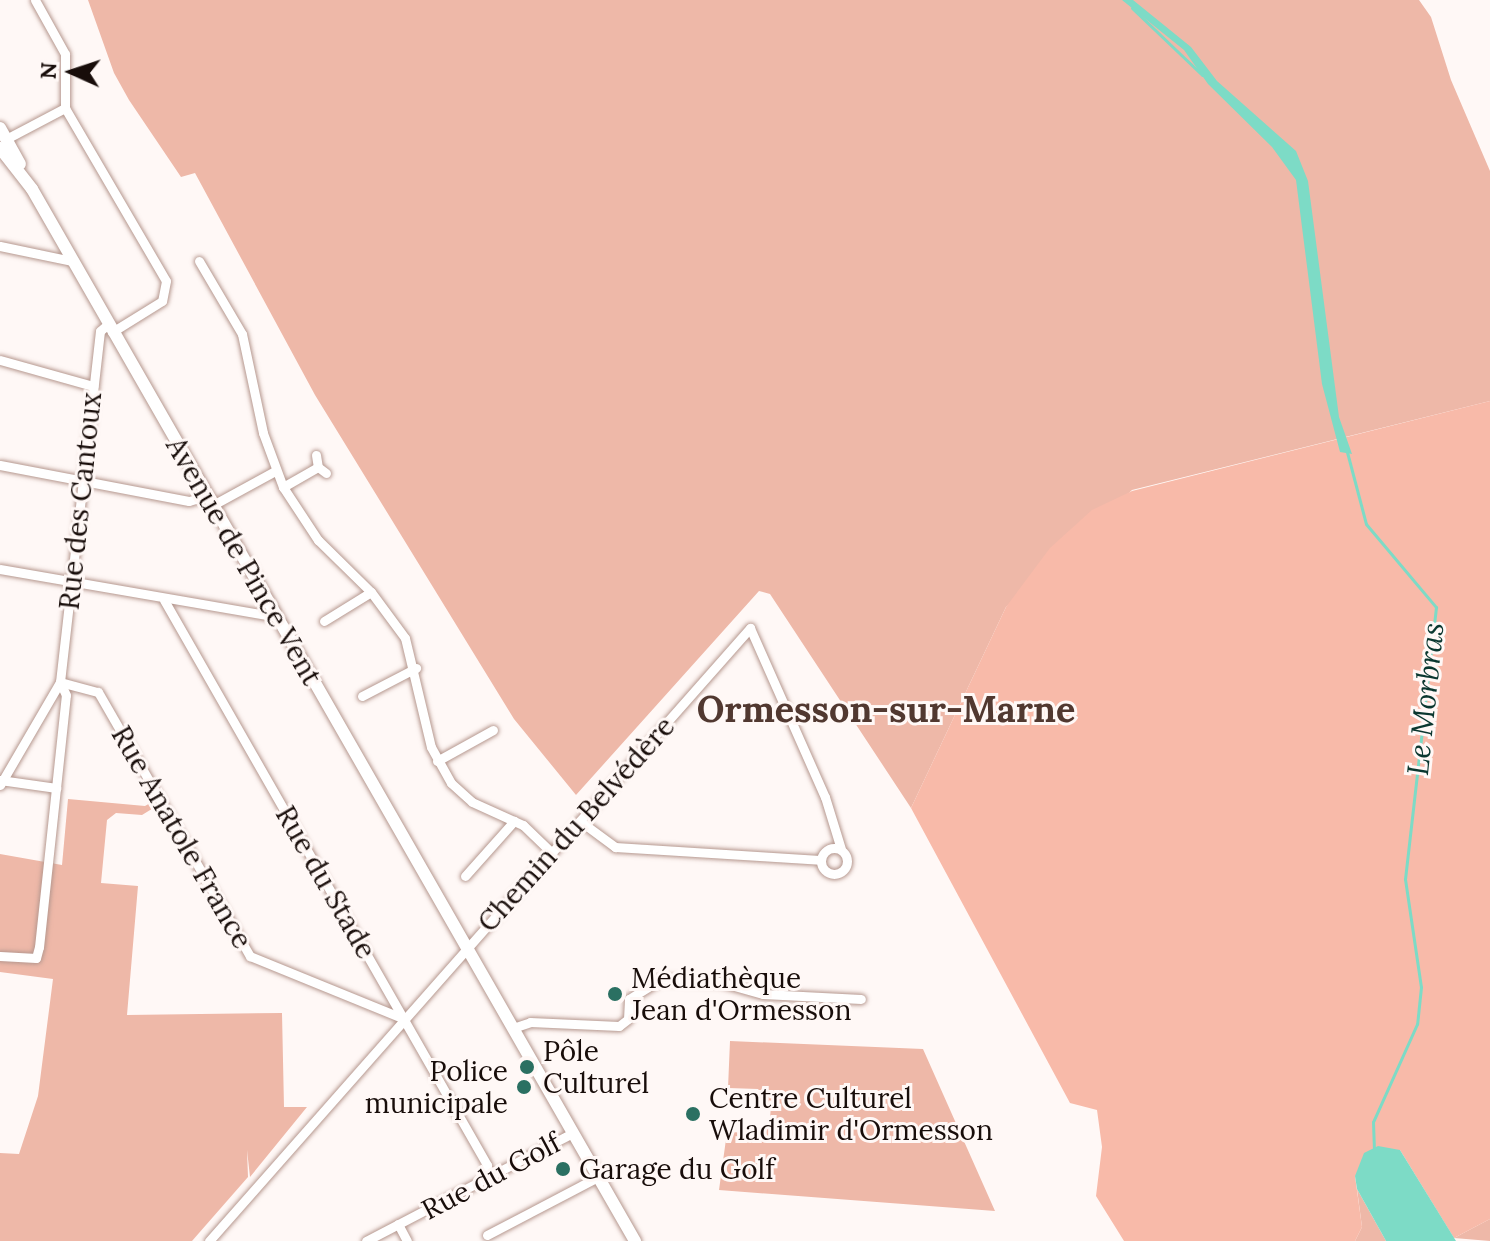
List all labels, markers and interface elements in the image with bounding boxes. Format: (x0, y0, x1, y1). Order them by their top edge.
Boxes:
north arrow (32, 32, 112, 112)
text: N (34, 62, 62, 80)
street label: Rue des Cantoux (52, 391, 108, 611)
street label: Avenue de Pince Vent (159, 431, 329, 691)
water label: Le Morbras (1399, 621, 1451, 777)
district label: Ormesson-sur-Marne (697, 688, 1075, 732)
street label: Chemin du Belvédère (471, 710, 681, 938)
street label: Rue Anatole France (105, 720, 259, 954)
street label: Rue du Stade (269, 800, 383, 964)
place label: Médiathèque Jean d'Ormesson (631, 961, 851, 1027)
marker: Médiathèque Jean d'Ormesson (606, 985, 624, 1003)
place label: Pôle Culturel (543, 1034, 649, 1100)
place label: Police municipale (365, 1054, 508, 1120)
marker: Pôle Culturel (518, 1058, 536, 1076)
marker: Police municipale (515, 1078, 533, 1096)
place label: Centre Culturel Wladimir d'Ormesson (709, 1081, 993, 1147)
marker: Centre Culturel Wladimir d'Ormesson (684, 1105, 702, 1123)
street label: Rue du Golf (416, 1125, 566, 1227)
place label: Garage du Golf (579, 1152, 775, 1186)
marker: Garage du Golf (554, 1160, 572, 1178)

